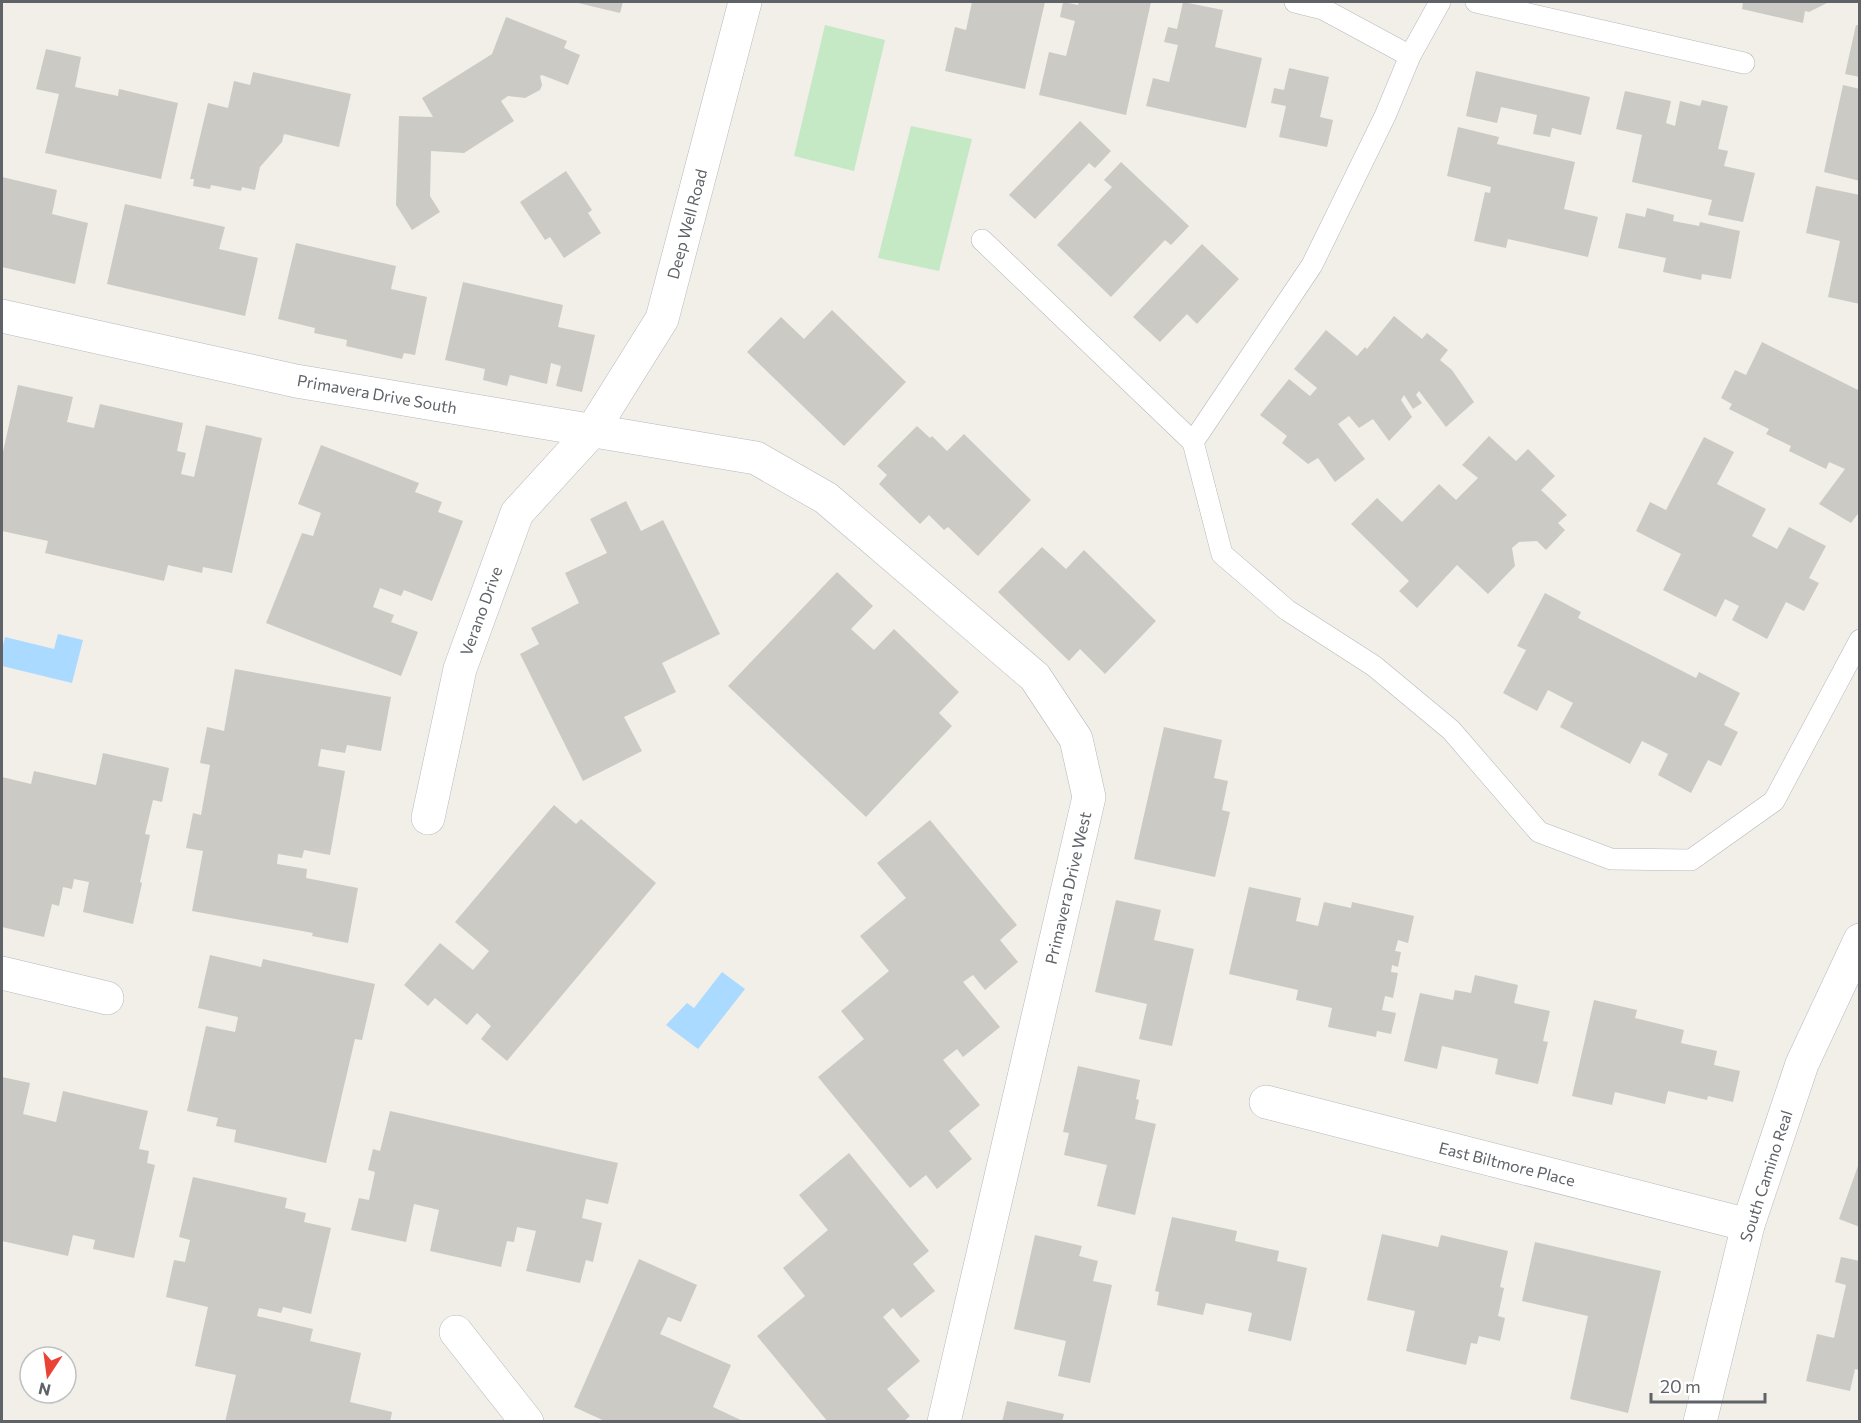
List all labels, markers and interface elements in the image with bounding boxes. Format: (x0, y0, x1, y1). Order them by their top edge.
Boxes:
street label: Deep Well Road (663, 167, 710, 281)
street label: Primavera Drive South (296, 370, 459, 417)
street label: Verano Drive (456, 564, 505, 658)
street label: Primavera Drive West (1041, 809, 1094, 966)
street label: South Camino Real (1735, 1108, 1796, 1244)
street label: East Biltmore Place (1437, 1137, 1577, 1190)
north arrow (18, 1345, 78, 1405)
scale bar (1651, 1366, 1765, 1404)
text: 20 m (1660, 1375, 1701, 1397)
text: N (37, 1379, 52, 1401)

